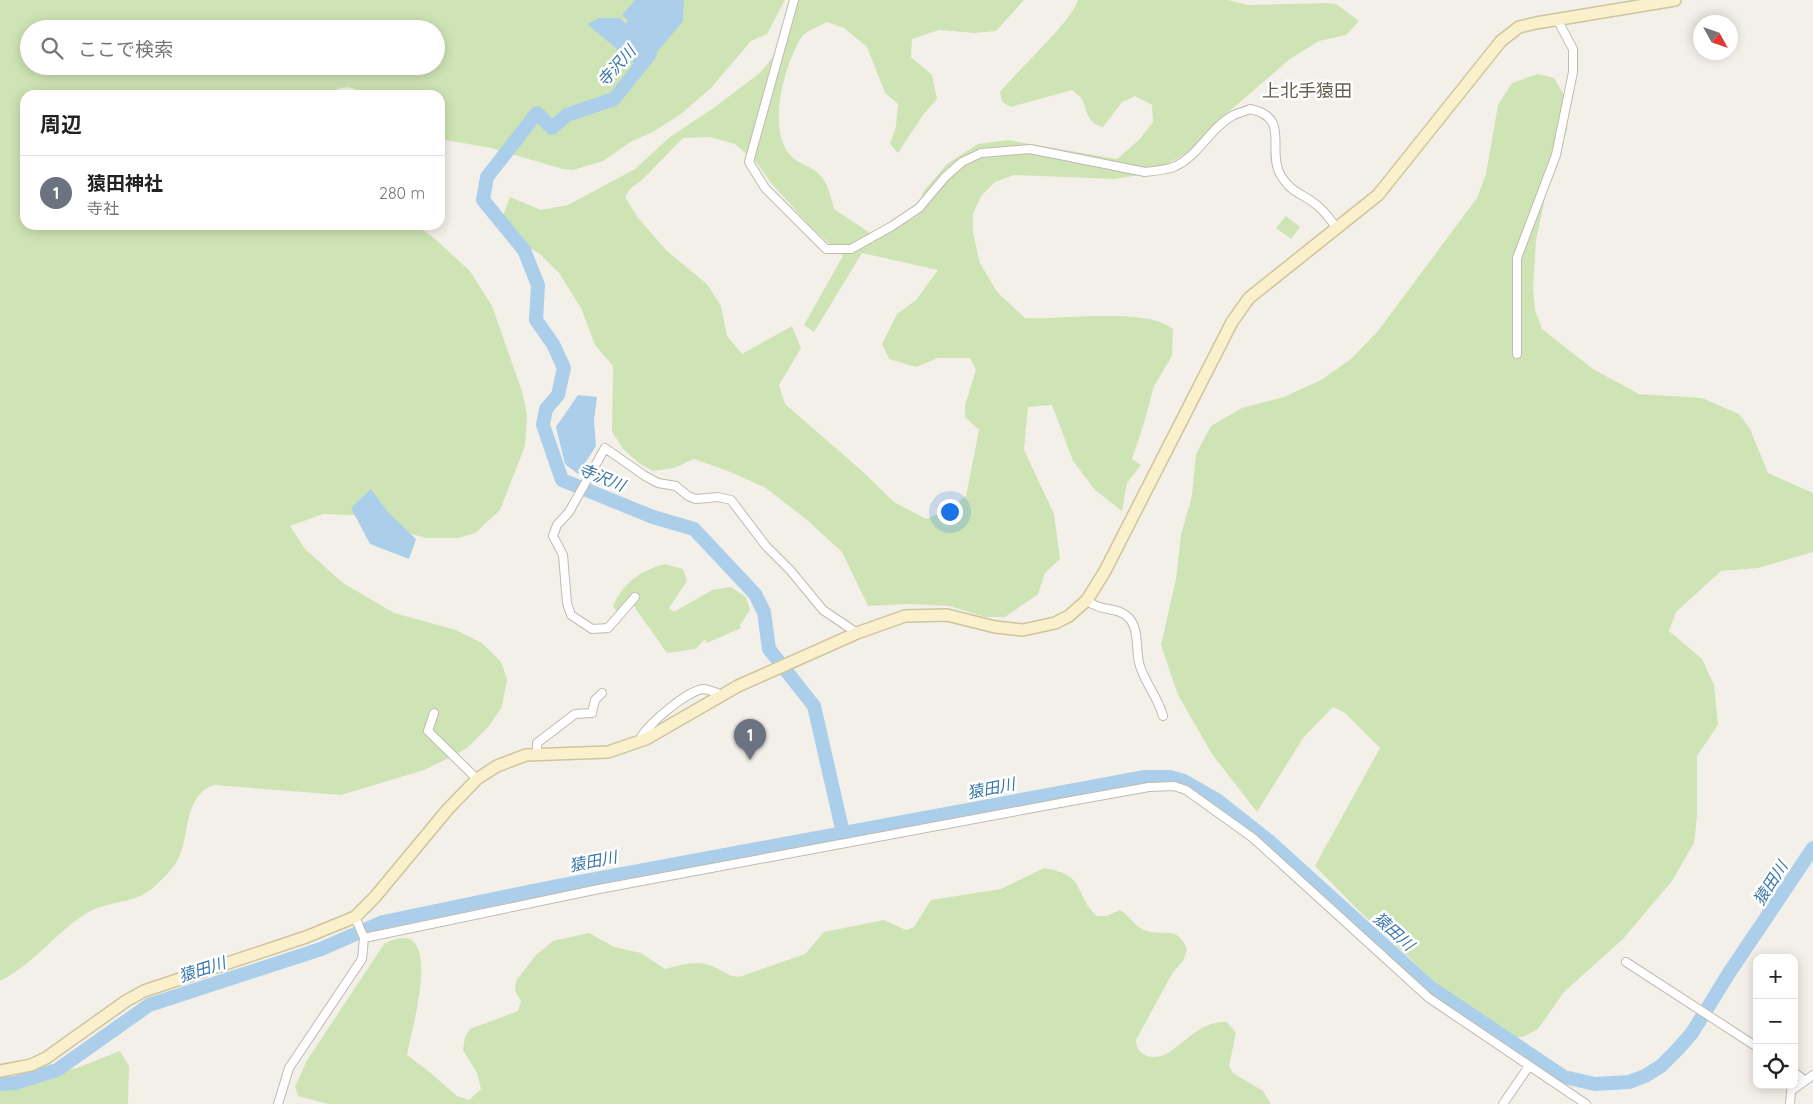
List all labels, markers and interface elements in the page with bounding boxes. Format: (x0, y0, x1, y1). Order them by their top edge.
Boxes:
north arrow (1693, 15, 1738, 60)
search box (20, 20, 445, 75)
icon: search (38, 34, 66, 62)
text: ここで検索 (78, 37, 173, 61)
water label: 寺沢川 (593, 40, 641, 91)
district label: 上北手猿田 (1262, 79, 1352, 102)
text: 周辺 (40, 111, 82, 137)
text: 猿田神社 (87, 171, 163, 195)
text: 1 (53, 183, 59, 203)
text: 280 m (379, 183, 425, 203)
text: 寺社 (87, 198, 119, 218)
water label: 寺沢川 (576, 459, 630, 496)
your location (937, 499, 963, 525)
pin: 1 (734, 719, 766, 760)
water label: 猿田川 (966, 773, 1018, 802)
water label: 猿田川 (568, 846, 620, 875)
water label: 猿田川 (1749, 856, 1793, 909)
water label: 猿田川 (1369, 908, 1420, 956)
water label: 猿田川 (176, 951, 230, 986)
map controls (1753, 954, 1798, 1089)
button: + (1753, 954, 1798, 999)
button: − (1753, 999, 1798, 1044)
button: locate (1753, 1044, 1798, 1089)

